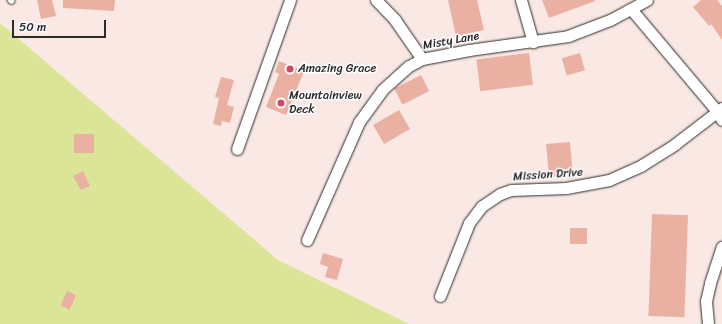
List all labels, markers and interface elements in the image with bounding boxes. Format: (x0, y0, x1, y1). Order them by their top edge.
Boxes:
scale bar (14, 12, 108, 38)
text: 50 m (19, 16, 46, 38)
street label: Misty Lane (422, 29, 480, 53)
place label: Amazing Grace (298, 62, 376, 76)
marker: Amazing Grace (285, 64, 295, 74)
place label: Mountainview Deck (289, 89, 362, 117)
marker: Mountainview Deck (276, 98, 286, 108)
street label: Mission Drive (512, 165, 584, 185)

